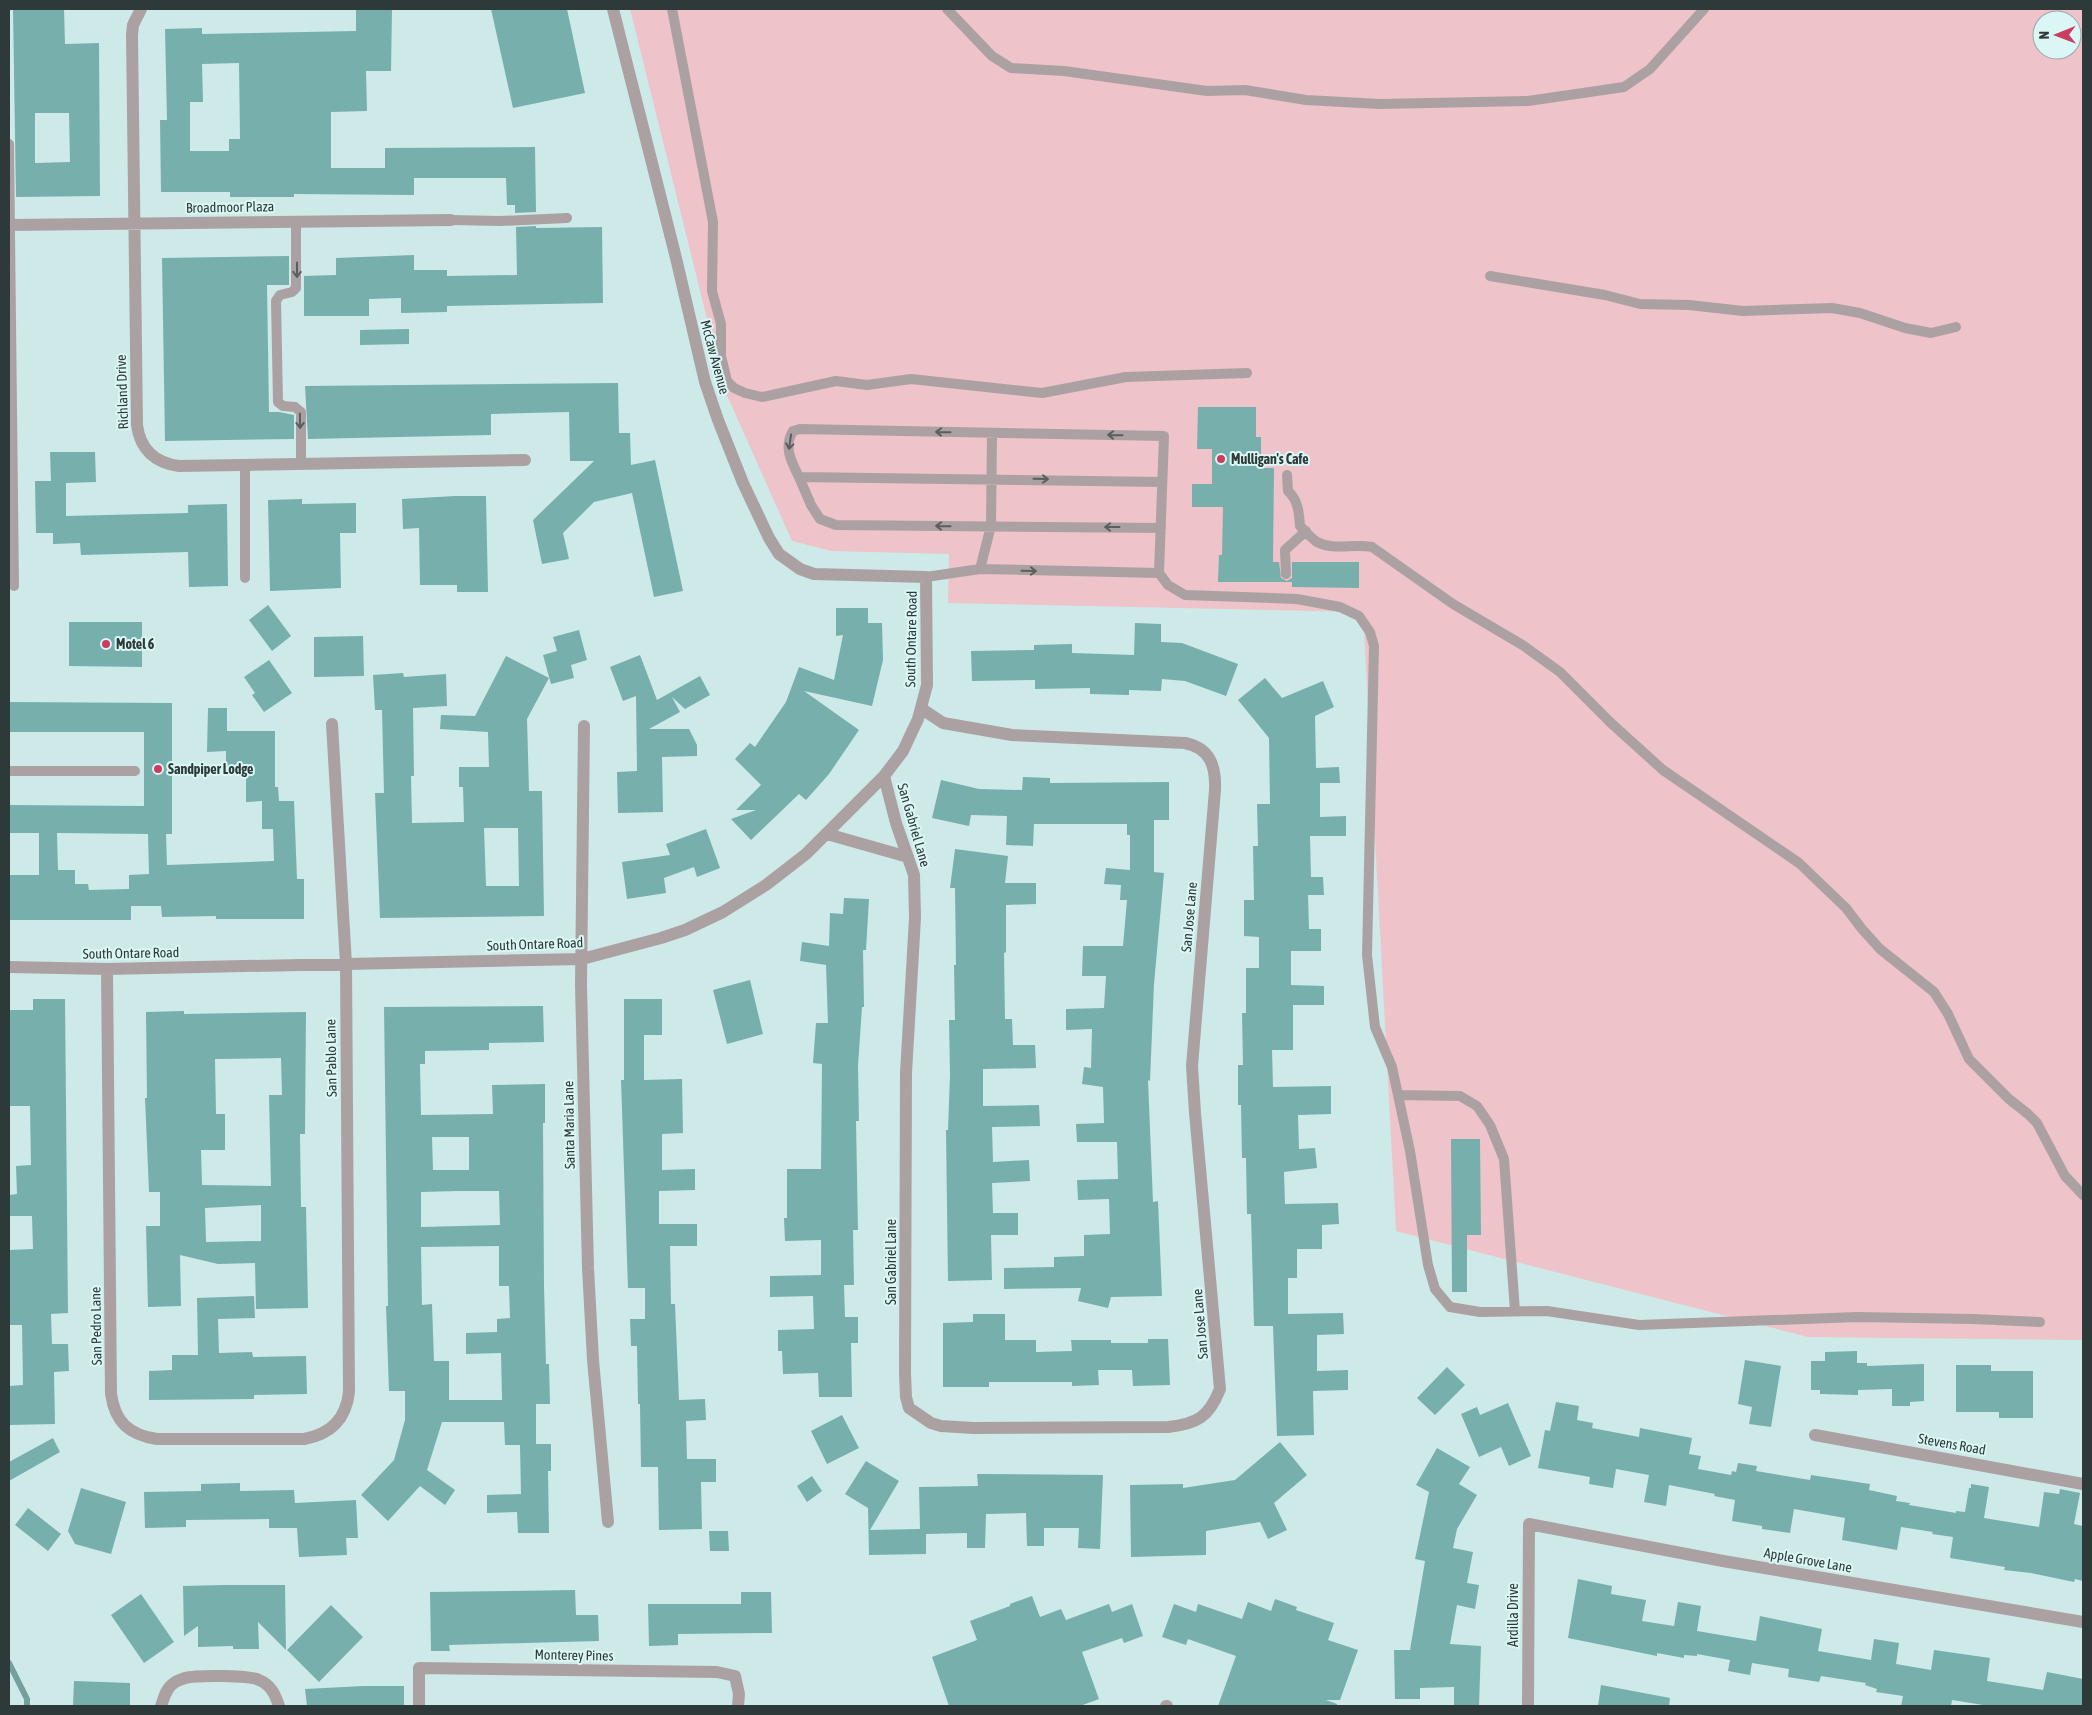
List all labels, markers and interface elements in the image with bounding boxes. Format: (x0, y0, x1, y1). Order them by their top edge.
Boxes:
north arrow (2032, 10, 2082, 60)
text: N (2036, 31, 2052, 39)
street label: Broadmoor Plaza (186, 198, 274, 216)
one-way arrow (292, 262, 301, 278)
street label: McCaw Avenue (697, 318, 733, 396)
street label: Richland Drive (113, 354, 131, 430)
one-way arrow (296, 412, 305, 428)
one-way arrow (936, 427, 952, 437)
one-way arrow (1107, 430, 1124, 440)
one-way arrow (785, 434, 795, 450)
place label: Mulligan's Cafe (1231, 451, 1309, 467)
marker: Mulligan's Cafe (1215, 453, 1227, 465)
one-way arrow (1032, 474, 1048, 484)
one-way arrow (935, 521, 951, 531)
one-way arrow (1104, 522, 1120, 532)
one-way arrow (1020, 566, 1037, 576)
street label: South Ontare Road (902, 591, 920, 687)
place label: Motel 6 (116, 636, 155, 652)
marker: Motel 6 (100, 638, 112, 650)
place label: Sandpiper Lodge (168, 761, 253, 777)
marker: Sandpiper Lodge (152, 763, 164, 775)
street label: San Gabriel Lane (894, 781, 934, 869)
street label: San Jose Lane (1178, 881, 1200, 953)
street label: South Ontare Road (486, 934, 584, 954)
street label: South Ontare Road (83, 944, 179, 962)
street label: San Pablo Lane (322, 1019, 340, 1097)
street label: Santa Maria Lane (560, 1081, 578, 1169)
street label: San Gabriel Lane (883, 1219, 899, 1305)
street label: San Pedro Lane (87, 1287, 105, 1365)
street label: San Jose Lane (1189, 1288, 1211, 1360)
street label: Stevens Road (1917, 1430, 1987, 1458)
street label: Apple Grove Lane (1763, 1544, 1853, 1576)
street label: Ardilla Drive (1505, 1583, 1521, 1647)
street label: Monterey Pines (534, 1646, 614, 1664)

